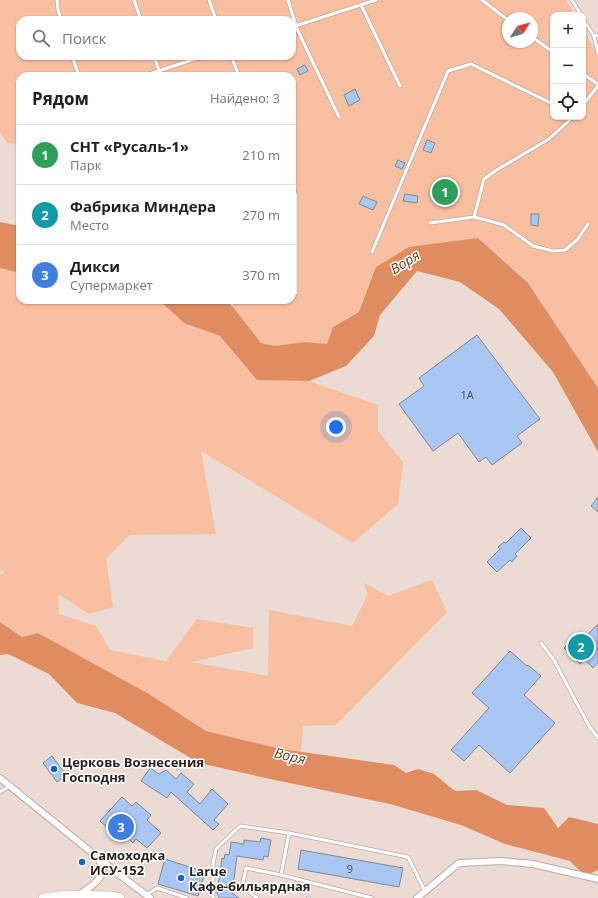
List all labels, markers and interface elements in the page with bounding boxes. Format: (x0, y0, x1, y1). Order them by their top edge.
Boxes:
north arrow (502, 12, 538, 48)
map controls (550, 12, 586, 120)
button: + (550, 12, 586, 48)
search box (16, 16, 296, 60)
icon: search (30, 27, 52, 49)
text: Поиск (62, 28, 106, 48)
button: − (550, 48, 586, 84)
button: locate (550, 84, 586, 120)
text: Рядом (32, 87, 89, 110)
text: Найдено: 3 (210, 89, 280, 107)
text: СНТ «Русаль-1» (70, 136, 189, 156)
text: 1 (41, 146, 49, 164)
text: 210 m (242, 146, 280, 164)
text: Парк (70, 156, 101, 174)
pin: 1 (432, 177, 458, 207)
text: Фабрика Миндера (70, 196, 216, 216)
text: 2 (41, 206, 49, 224)
text: 270 m (242, 206, 280, 224)
text: Место (70, 216, 109, 234)
water label: Воря (386, 245, 423, 278)
text: Дикси (70, 256, 120, 276)
text: 3 (41, 266, 49, 284)
text: 370 m (242, 266, 280, 284)
text: Супермаркет (70, 276, 153, 294)
house number: 1А (460, 387, 474, 402)
your location (326, 417, 346, 437)
pin: 2 (568, 632, 594, 662)
water label: Воря (273, 743, 308, 768)
place label: Церковь Вознесения Господня (62, 753, 204, 786)
marker: Церковь Вознесения Господня (49, 764, 59, 774)
pin: 3 (108, 812, 134, 842)
place label: Самоходка ИСУ-152 (90, 846, 165, 879)
marker: Самоходка ИСУ-152 (77, 857, 87, 867)
house number: 9 (347, 861, 353, 876)
place label: Larue Кафе-бильярдная (189, 862, 311, 895)
marker: Larue Кафе-бильярдная (176, 873, 186, 883)

